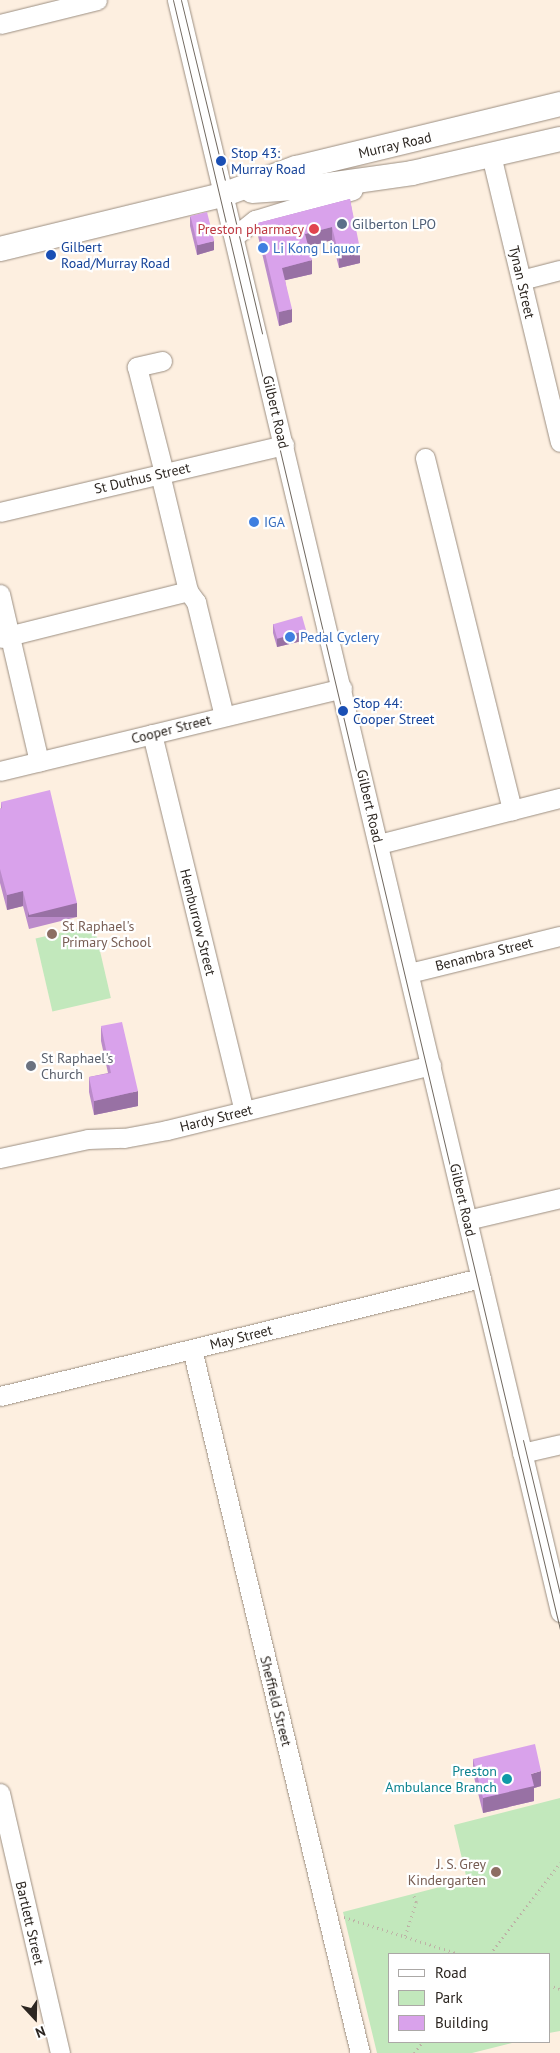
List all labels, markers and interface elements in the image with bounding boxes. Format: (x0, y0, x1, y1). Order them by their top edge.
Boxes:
street label: Murray Road (357, 128, 433, 162)
place label: Stop 43: Murray Road (231, 145, 306, 178)
marker: Stop 43: Murray Road (215, 155, 227, 167)
place label: Gilberton LPO (352, 216, 436, 232)
marker: Gilberton LPO (336, 218, 348, 230)
place label: Preston pharmacy (197, 221, 304, 237)
marker: Preston pharmacy (308, 223, 320, 235)
place label: Gilbert Road/Murray Road (61, 239, 171, 272)
place label: Li Kong Liquor (273, 240, 360, 256)
marker: Li Kong Liquor (257, 242, 269, 254)
street label: Tynan Street (505, 244, 539, 320)
marker: Gilbert Road/Murray Road (45, 249, 57, 261)
street label: Gilbert Road (259, 374, 293, 450)
street label: St Duthus Street (92, 459, 192, 497)
place label: IGA (264, 514, 285, 530)
marker: IGA (248, 516, 260, 528)
place label: Pedal Cyclery (300, 629, 379, 645)
marker: Pedal Cyclery (284, 631, 296, 643)
place label: Stop 44: Cooper Street (353, 695, 434, 728)
marker: Stop 44: Cooper Street (337, 705, 349, 717)
street label: Cooper Street (129, 711, 213, 747)
street label: Gilbert Road (353, 768, 387, 844)
street label: Hemburrow Street (177, 867, 219, 977)
place label: St Raphael's Primary School (62, 918, 152, 950)
marker: St Raphael's Primary School (46, 928, 58, 940)
street label: Benambra Street (433, 934, 535, 974)
place label: St Raphael's Church (41, 1050, 114, 1082)
marker: St Raphael's Church (25, 1060, 37, 1072)
street label: Hardy Street (178, 1101, 254, 1135)
street label: Gilbert Road (446, 1162, 480, 1238)
street label: May Street (208, 1321, 274, 1353)
street label: Sheffield Street (257, 1654, 295, 1748)
place label: Preston Ambulance Branch (385, 1763, 497, 1795)
marker: Preston Ambulance Branch (501, 1773, 513, 1785)
place label: J. S. Grey Kindergarten (408, 1856, 486, 1888)
marker: J. S. Grey Kindergarten (490, 1866, 502, 1878)
street label: Bartlett Street (12, 1880, 48, 1966)
legend (388, 1953, 550, 2043)
text: Road (435, 1963, 467, 1982)
text: Park (435, 1988, 463, 2007)
north arrow (10, 1993, 60, 2043)
text: Building (435, 2013, 489, 2032)
text: N (33, 2022, 48, 2042)

